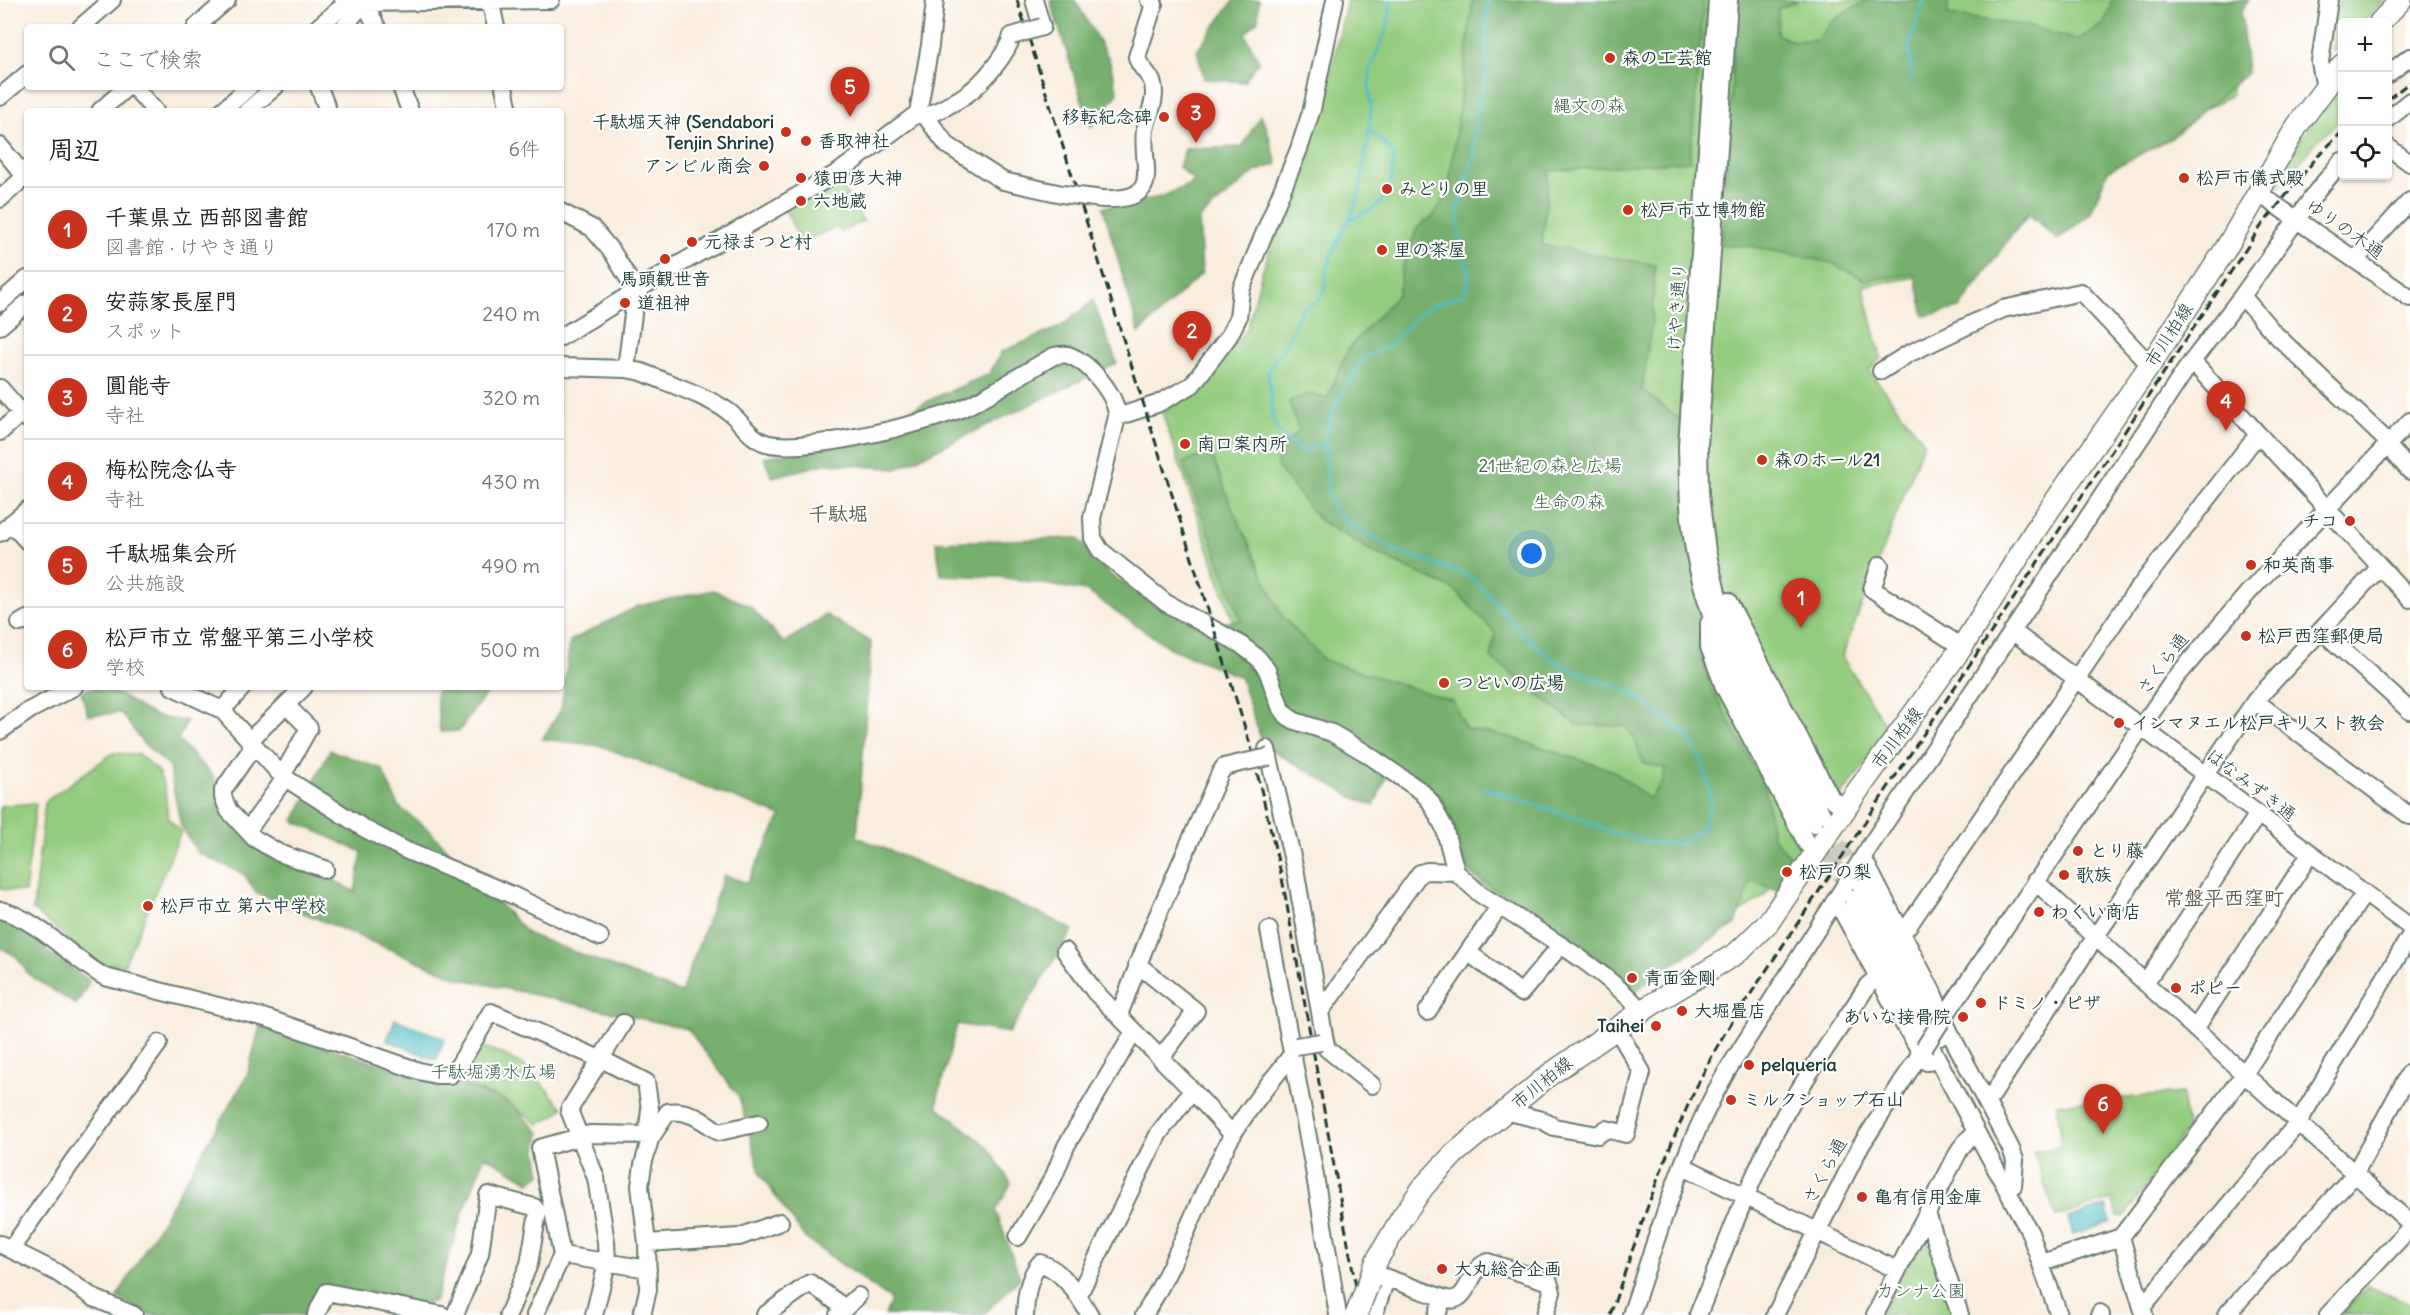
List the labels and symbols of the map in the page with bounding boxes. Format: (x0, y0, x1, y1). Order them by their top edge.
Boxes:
place label: 森の工芸館 (1622, 46, 1712, 69)
marker: 森の工芸館 (1603, 51, 1617, 65)
pin: 5 (830, 68, 870, 117)
pin: 3 (1176, 94, 1216, 143)
park label: 縄文の森 (1553, 94, 1625, 117)
place label: 移転紀念碑 (1062, 105, 1152, 128)
place label: 千駄堀天神 (Sendabori Tenjin Shrine) (592, 110, 774, 154)
marker: 移転紀念碑 (1157, 110, 1171, 124)
marker: 千駄堀天神 (Sendabori Tenjin Shrine) (779, 125, 793, 139)
place label: 香取神社 (818, 129, 890, 152)
marker: 香取神社 (799, 134, 813, 148)
place label: アンビル商会 (644, 154, 752, 177)
marker: アンビル商会 (757, 159, 771, 173)
place label: 猿田彦大神 (813, 166, 903, 189)
place label: 松戸市儀式殿 (2196, 166, 2304, 189)
marker: 猿田彦大神 (794, 171, 808, 185)
marker: 松戸市儀式殿 (2177, 171, 2191, 185)
place label: みどりの里 (1399, 177, 1489, 200)
marker: みどりの里 (1380, 182, 1394, 196)
place label: 六地蔵 (813, 189, 867, 212)
street label: ゆりの木通 (2302, 193, 2389, 264)
marker: 六地蔵 (794, 194, 808, 208)
place label: 松戸市立博物館 (1640, 198, 1766, 221)
marker: 松戸市立博物館 (1621, 203, 1635, 217)
place label: 元禄まつど村 (704, 230, 812, 253)
marker: 元禄まつど村 (685, 235, 699, 249)
place label: 里の茶屋 (1394, 238, 1466, 261)
marker: 里の茶屋 (1375, 243, 1389, 257)
marker: 馬頭観世音 (658, 252, 672, 266)
street label: けやき通り (1662, 261, 1691, 353)
place label: 馬頭観世音 (620, 267, 710, 290)
place label: 道祖神 (637, 291, 691, 314)
marker: 道祖神 (618, 296, 632, 310)
street label: 市川柏線 (2139, 298, 2198, 371)
pin: 2 (1172, 312, 1212, 361)
pin: 4 (2206, 382, 2246, 431)
place label: 南口案内所 (1197, 432, 1287, 455)
marker: 南口案内所 (1178, 437, 1192, 451)
place label: 森のホール21 (1774, 448, 1880, 471)
marker: 森のホール21 (1755, 453, 1769, 467)
park label: 21世紀の森と広場 (1478, 454, 1622, 477)
park label: 生命の森 (1533, 490, 1605, 513)
district label: 千駄堀 (808, 501, 868, 526)
place label: チコ (2302, 509, 2338, 532)
marker: チコ (2343, 514, 2357, 528)
your location (1517, 539, 1546, 568)
place label: 和英商事 (2263, 553, 2335, 576)
marker: 和英商事 (2244, 558, 2258, 572)
pin: 1 (1782, 578, 1820, 628)
place label: 松戸西窪郵便局 (2258, 624, 2384, 647)
street label: さくら通 (2132, 628, 2193, 699)
marker: 松戸西窪郵便局 (2239, 629, 2253, 643)
place label: つどいの広場 (1456, 671, 1564, 694)
marker: つどいの広場 (1437, 676, 1451, 690)
street label: 市川柏線 (1866, 702, 1927, 773)
place label: インマヌエル松戸キリスト教会 (2131, 711, 2385, 734)
marker: インマヌエル松戸キリスト教会 (2112, 716, 2126, 730)
street label: はなみずき通 (2202, 743, 2301, 826)
place label: とり藤 (2090, 839, 2144, 862)
marker: とり藤 (2071, 844, 2085, 858)
place label: 松戸の梨 (1799, 860, 1871, 883)
place label: 歌族 (2076, 863, 2112, 886)
marker: 松戸の梨 (1780, 865, 1794, 879)
marker: 歌族 (2057, 868, 2071, 882)
district label: 常盤平西窪町 (2164, 885, 2284, 910)
place label: 松戸市立 第六中学校 (160, 894, 326, 917)
marker: 松戸市立 第六中学校 (141, 899, 155, 913)
place label: わくい商店 (2051, 900, 2141, 923)
marker: わくい商店 (2032, 905, 2046, 919)
place label: 青面金剛 (1644, 966, 1716, 989)
marker: 青面金剛 (1625, 971, 1639, 985)
place label: ポピー (2188, 976, 2242, 999)
marker: ポピー (2169, 981, 2183, 995)
place label: ドミノ・ピザ (1993, 991, 2101, 1014)
marker: ドミノ・ピザ (1974, 996, 1988, 1010)
place label: 大堀畳店 (1694, 999, 1766, 1022)
marker: 大堀畳店 (1675, 1004, 1689, 1018)
place label: あいな接骨院 (1843, 1005, 1951, 1028)
marker: あいな接骨院 (1956, 1010, 1970, 1024)
place label: Taihei (1597, 1014, 1644, 1037)
marker: Taihei (1649, 1019, 1663, 1033)
street label: 市川柏線 (1506, 1051, 1577, 1114)
place label: pelqueria (1761, 1053, 1837, 1076)
marker: pelqueria (1742, 1058, 1756, 1072)
park label: 千駄堀湧水広場 (430, 1060, 556, 1083)
pin: 6 (2084, 1084, 2122, 1134)
place label: ミルクショップ石山 (1743, 1088, 1904, 1111)
marker: ミルクショップ石山 (1724, 1093, 1738, 1107)
street label: さくら通 (1798, 1134, 1852, 1208)
place label: 亀有信用金庫 (1874, 1185, 1982, 1208)
marker: 亀有信用金庫 (1855, 1190, 1869, 1204)
place label: 大丸総合企画 (1454, 1257, 1562, 1280)
marker: 大丸総合企画 (1435, 1262, 1449, 1276)
park label: カンナ公園 (1876, 1279, 1966, 1302)

